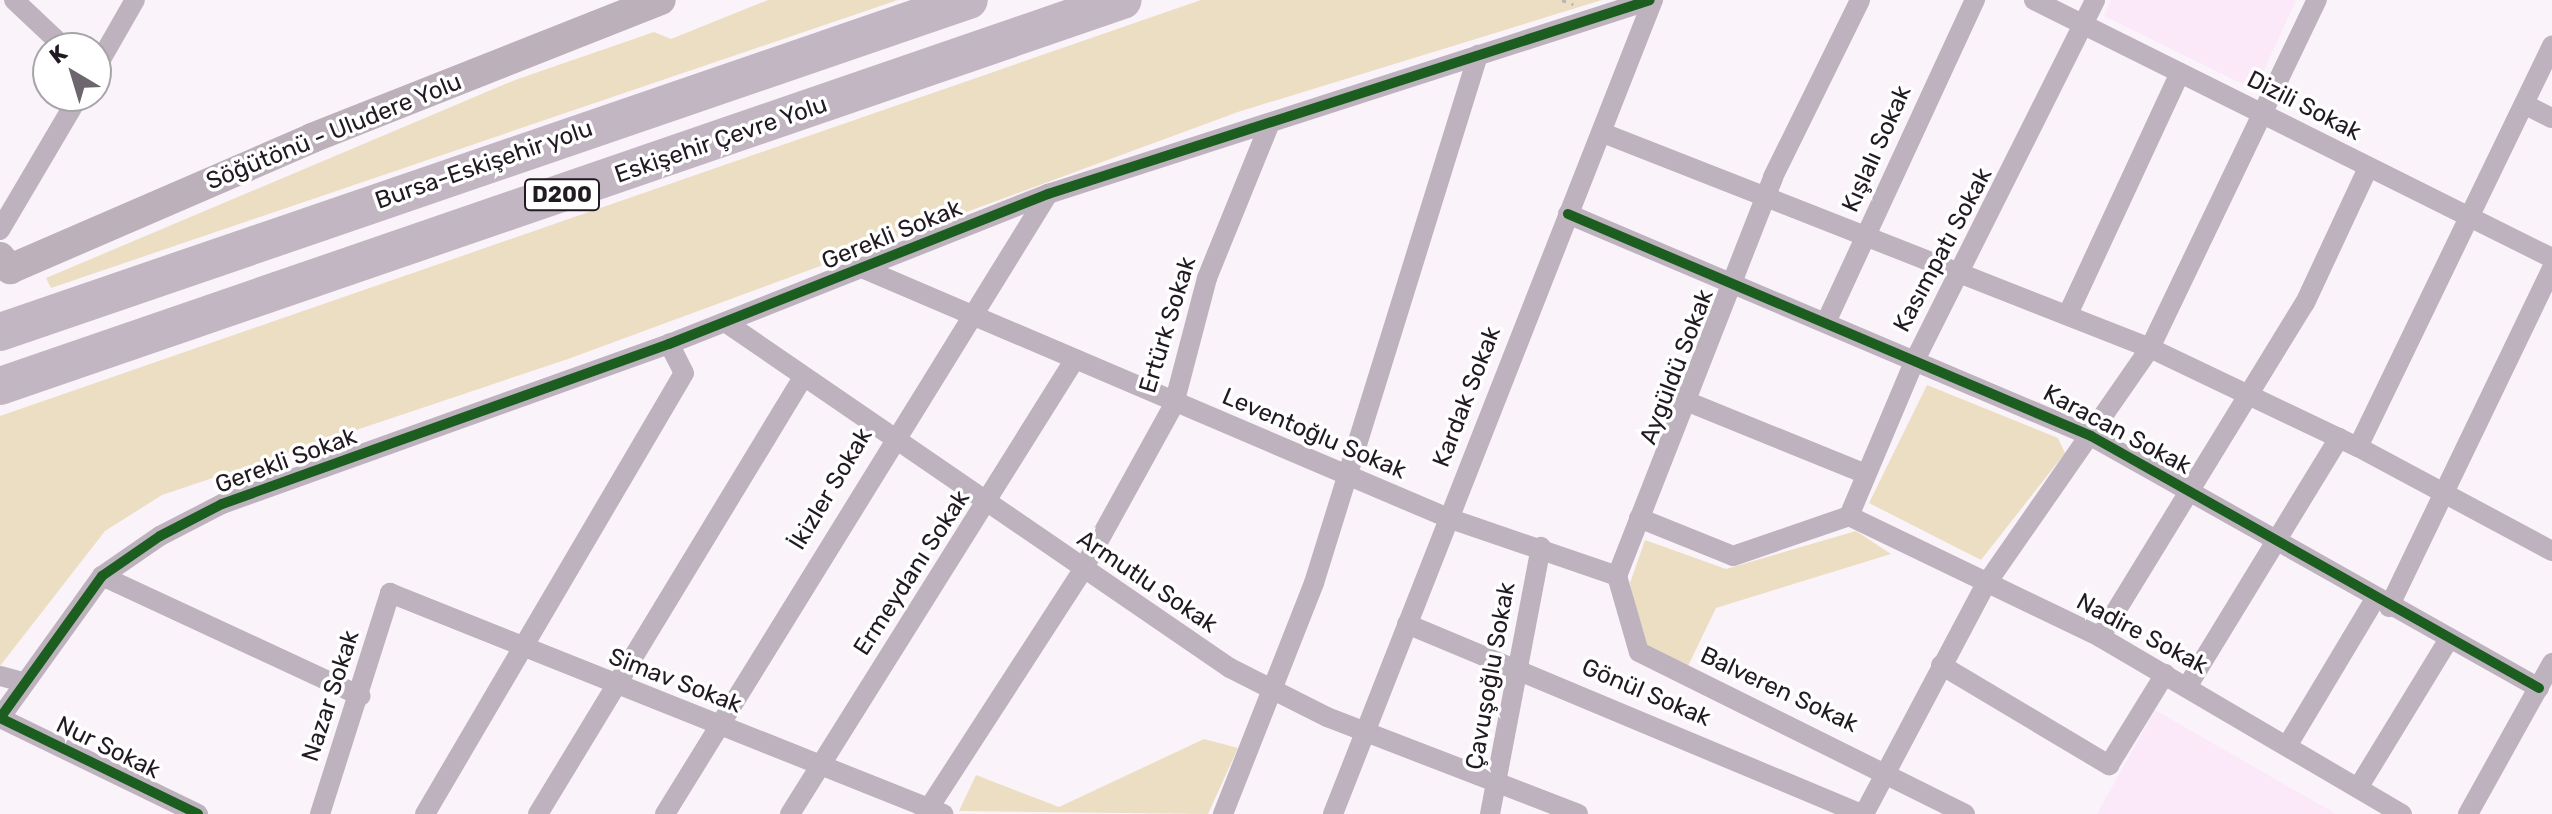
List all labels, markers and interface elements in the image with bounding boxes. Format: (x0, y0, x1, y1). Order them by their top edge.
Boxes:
north arrow (32, 32, 112, 112)
text: K (44, 39, 72, 69)
street label: Dizili Sokak (2242, 65, 2366, 147)
street label: Söğütönü - Uludere Yolu (202, 67, 466, 197)
street label: Kışlalı Sokak (1836, 81, 1918, 217)
street label: Eskişehir Çevre Yolu (610, 90, 832, 190)
street label: Bursa-Eskişehir yolu (371, 114, 597, 216)
street label: Kasımpatı Sokak (1888, 163, 1998, 337)
road number: D200 (524, 177, 600, 213)
street label: Gerekli Sokak (818, 194, 966, 276)
street label: Ertürk Sokak (1134, 253, 1202, 397)
street label: Aygüldü Sokak (1634, 285, 1720, 449)
street label: Kardak Sokak (1427, 322, 1507, 472)
street label: Karacan Sokak (2038, 379, 2196, 481)
street label: Leventoğlu Sokak (1218, 382, 1410, 486)
street label: Gerekli Sokak (211, 422, 361, 500)
street label: İkizler Sokak (783, 423, 879, 555)
street label: Ermeydanı Sokak (848, 485, 976, 661)
street label: Armutlu Sokak (1071, 524, 1223, 640)
street label: Çavuşoğlu Sokak (1460, 580, 1522, 772)
street label: Nadire Sokak (2071, 587, 2213, 681)
street label: Nazar Sokak (296, 626, 366, 766)
street label: Balveren Sokak (1696, 641, 1862, 739)
street label: Simav Sokak (604, 642, 746, 720)
street label: Gönül Sokak (1577, 653, 1715, 733)
street label: Nur Sokak (51, 710, 165, 786)

